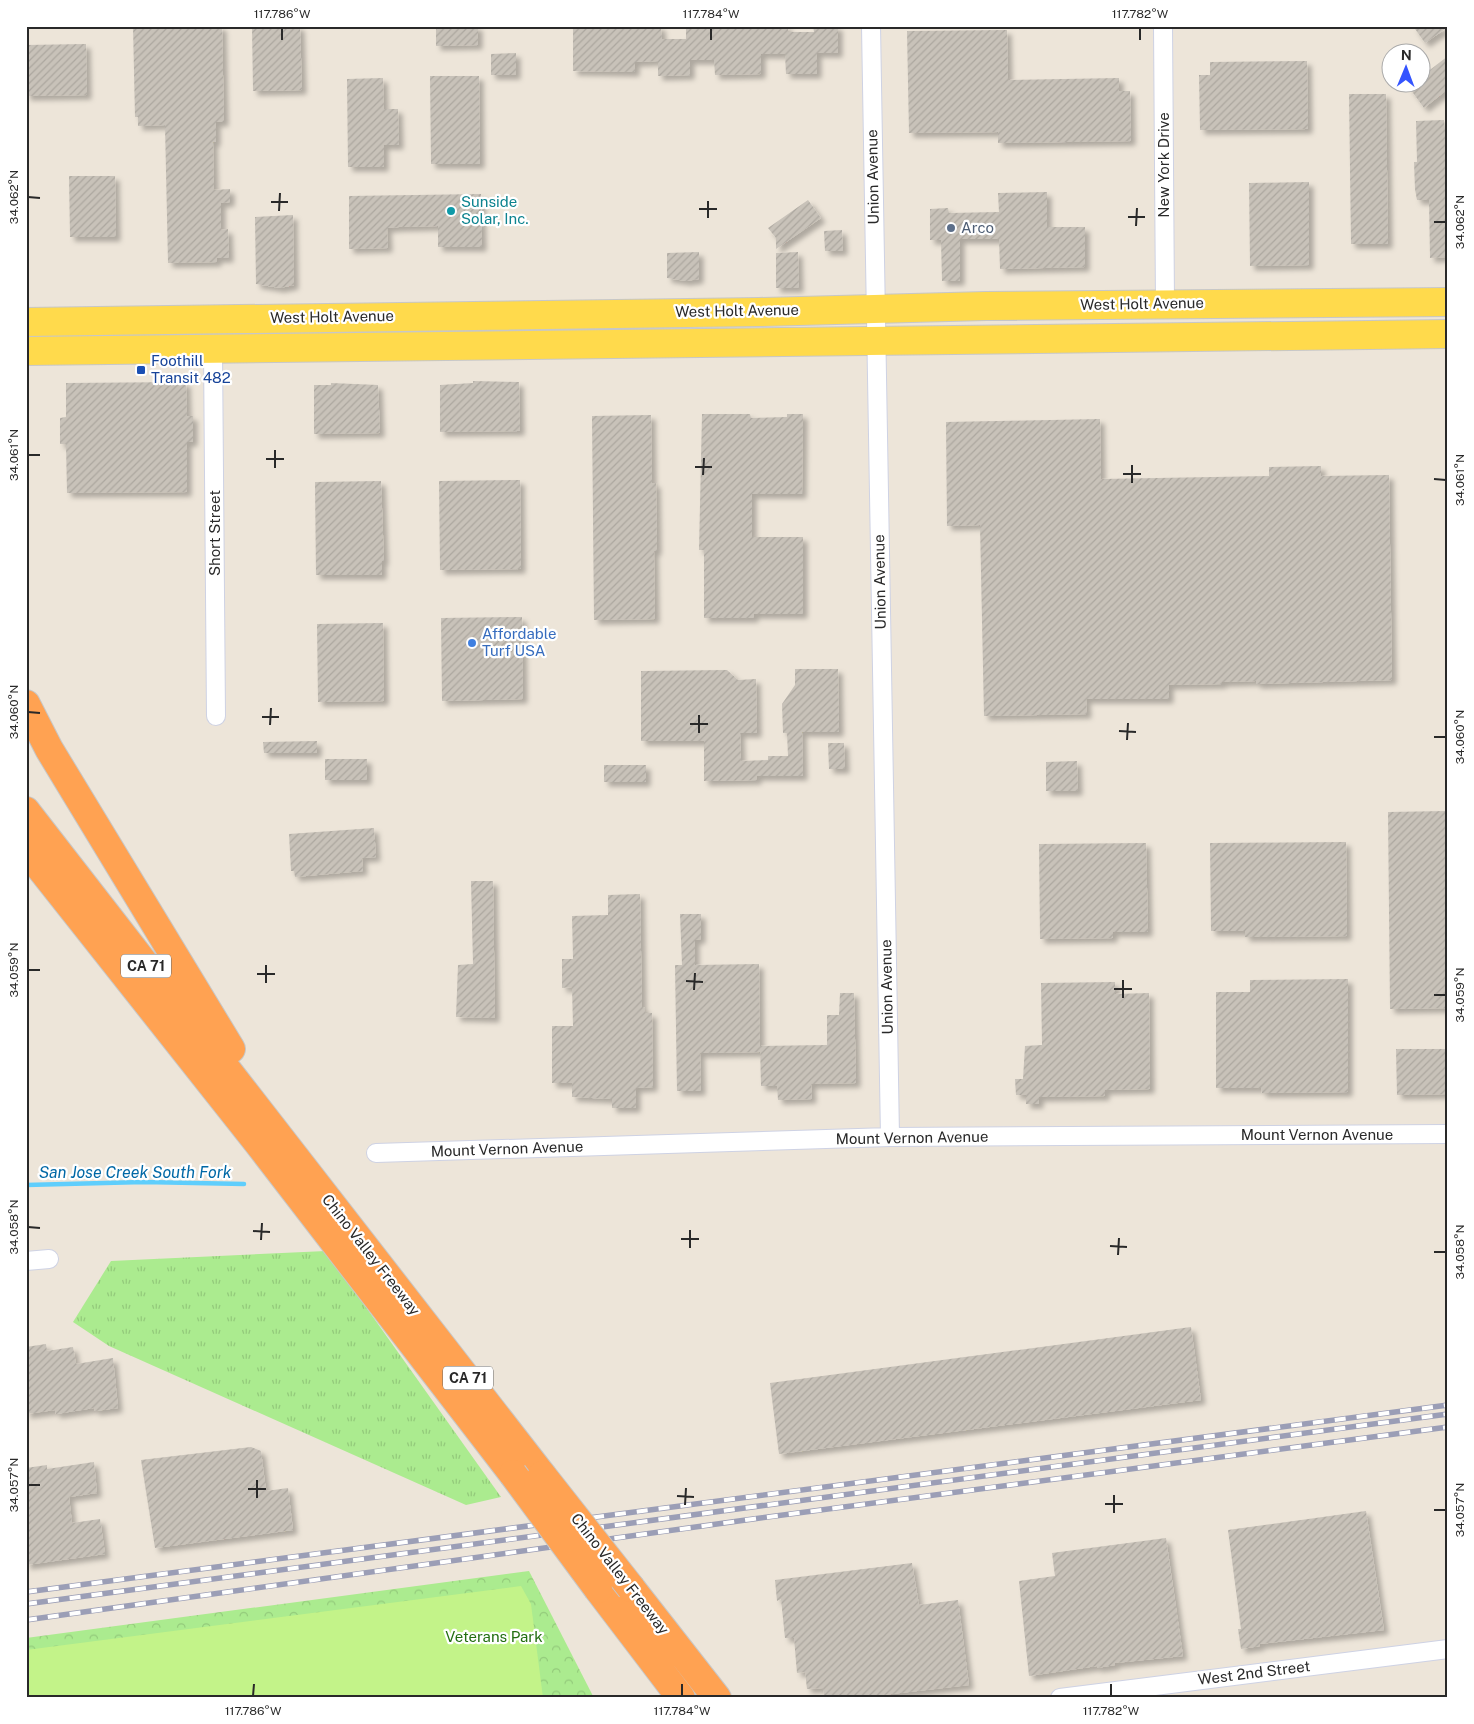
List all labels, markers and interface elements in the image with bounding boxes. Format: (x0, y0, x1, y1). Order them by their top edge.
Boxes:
text: 117.786°W (254, 7, 311, 21)
text: 117.784°W (683, 7, 740, 21)
text: 117.782°W (1112, 7, 1169, 21)
north arrow (1382, 42, 1432, 92)
text: N (1401, 47, 1412, 63)
street label: New York Drive (1155, 112, 1172, 218)
street label: Union Avenue (863, 129, 882, 225)
text: 34.062°N (7, 170, 21, 224)
place label: Sunside Solar, Inc. (461, 193, 529, 227)
text: 34.062°N (1453, 195, 1467, 249)
marker: Sunside Solar, Inc. (445, 205, 457, 217)
place label: Arco (961, 219, 994, 236)
marker: Arco (945, 222, 957, 234)
street label: West Holt Avenue (1080, 294, 1204, 313)
street label: West Holt Avenue (675, 301, 799, 320)
street label: West Holt Avenue (270, 307, 394, 326)
place label: Foothill Transit 482 (151, 352, 231, 386)
marker: Foothill Transit 482 (135, 364, 147, 376)
text: 34.061°N (7, 429, 21, 481)
text: 34.061°N (1453, 454, 1467, 506)
street label: Short Street (206, 490, 223, 576)
street label: Union Avenue (870, 534, 889, 630)
place label: Affordable Turf USA (482, 625, 556, 659)
marker: Affordable Turf USA (466, 637, 478, 649)
text: 34.060°N (7, 685, 21, 739)
text: 34.060°N (1453, 710, 1467, 764)
street label: Union Avenue (877, 939, 896, 1035)
text: 34.059°N (7, 943, 21, 997)
road number: CA 71 (121, 954, 171, 978)
text: 34.059°N (1453, 968, 1467, 1022)
street label: Mount Vernon Avenue (1241, 1126, 1393, 1143)
street label: Mount Vernon Avenue (836, 1128, 988, 1147)
street label: Mount Vernon Avenue (430, 1137, 584, 1160)
water label: San Jose Creek South Fork (39, 1163, 232, 1182)
street label: Chino Valley Freeway (319, 1191, 424, 1318)
text: 34.058°N (7, 1199, 21, 1255)
text: 34.058°N (1453, 1224, 1467, 1280)
road number: CA 71 (443, 1366, 493, 1390)
text: 34.057°N (7, 1458, 21, 1512)
text: 34.057°N (1453, 1483, 1467, 1537)
street label: Chino Valley Freeway (568, 1510, 673, 1637)
park label: Veterans Park (445, 1628, 543, 1645)
street label: West 2nd Street (1197, 1657, 1311, 1688)
text: 117.786°W (225, 1704, 282, 1718)
text: 117.784°W (654, 1704, 711, 1718)
text: 117.782°W (1083, 1704, 1140, 1718)

